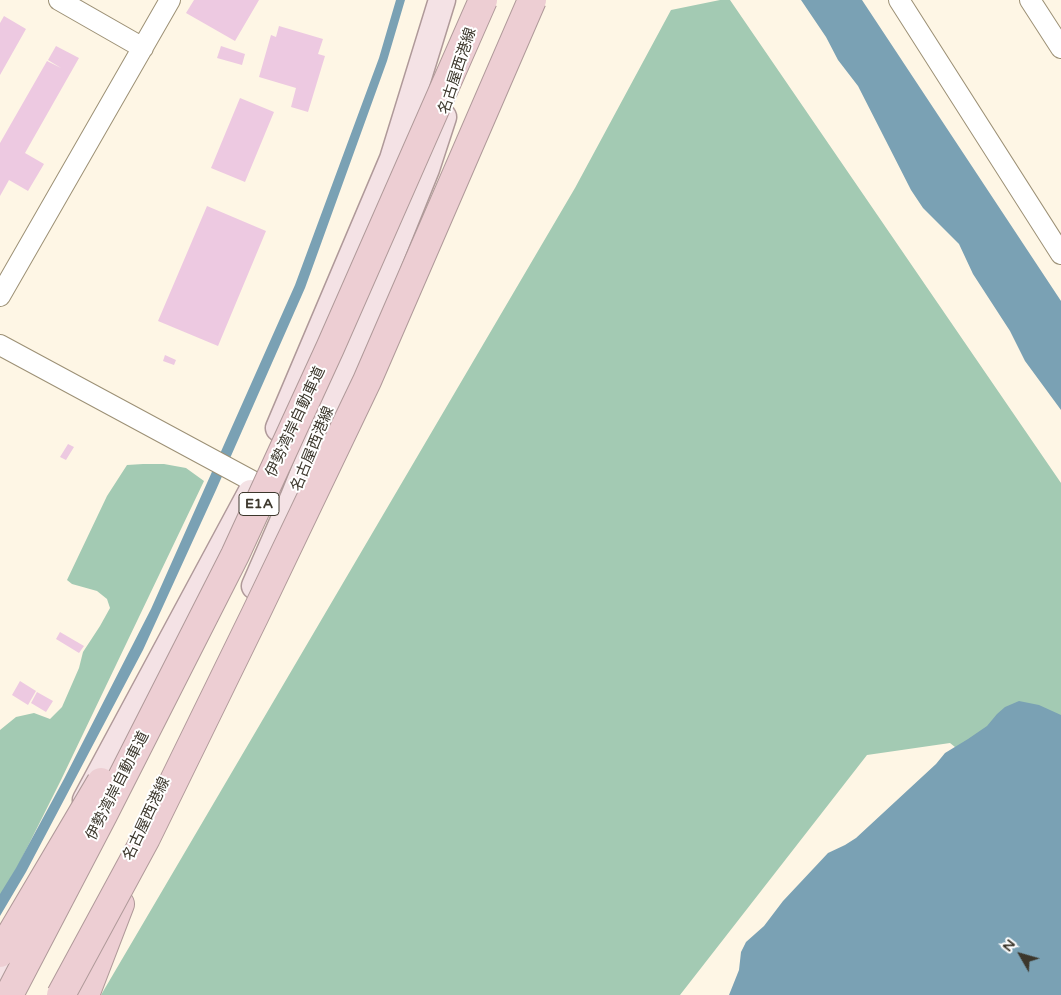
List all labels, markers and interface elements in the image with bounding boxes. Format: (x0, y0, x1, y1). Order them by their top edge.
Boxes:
street label: 名古屋西港線 (436, 25, 480, 117)
street label: 伊勢湾岸自動車道 (262, 364, 330, 480)
street label: 名古屋西港線 (288, 404, 338, 494)
road number: E1A (239, 492, 279, 516)
street label: 伊勢湾岸自動車道 (83, 728, 153, 844)
street label: 名古屋西港線 (120, 774, 174, 864)
north arrow (996, 930, 1046, 980)
text: N (999, 936, 1019, 955)

